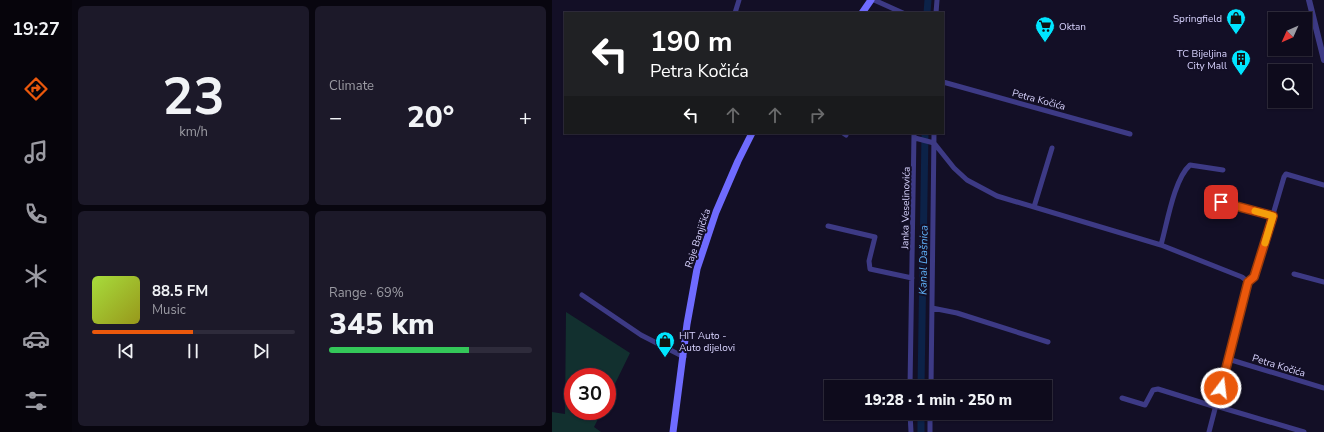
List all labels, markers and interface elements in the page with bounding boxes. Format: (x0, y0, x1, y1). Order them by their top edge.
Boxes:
shop icon: Springfield (1225, 7, 1247, 35)
place label: Springfield (1173, 12, 1222, 26)
north arrow (1268, 12, 1312, 56)
map controls (1268, 12, 1312, 108)
supermarket icon: Oktan (1034, 15, 1056, 43)
text: 19:27 (12, 17, 60, 41)
place label: Oktan (1059, 20, 1086, 34)
text: 190 m (650, 23, 733, 61)
icon: left (584, 28, 636, 80)
place label: TC Bijeljina City Mall (1177, 47, 1227, 73)
building icon: TC Bijeljina City Mall (1230, 48, 1252, 76)
text: Petra Kočića (650, 59, 749, 83)
text: 23 (162, 61, 225, 132)
button: search (1268, 64, 1312, 108)
icon: directions (22, 75, 50, 103)
text: Climate (329, 77, 374, 95)
street label: Petra Kočića (1010, 86, 1067, 114)
text: 20° (407, 97, 454, 138)
text: − (329, 103, 342, 133)
text: + (519, 103, 532, 133)
icon: left (680, 104, 702, 126)
icon: ahead (722, 104, 744, 126)
icon: ahead (764, 104, 786, 126)
icon: right (806, 104, 828, 126)
text: km/h (179, 123, 208, 141)
icon: music (22, 138, 50, 166)
street label: Janka Veselinovića (898, 167, 914, 250)
pin (1204, 185, 1238, 219)
icon: arrive (1210, 191, 1232, 213)
icon: phone (22, 200, 50, 228)
street label: Raje Banjičića (682, 207, 714, 270)
water label: Kanal Dašnica (915, 225, 932, 295)
icon: climate (22, 262, 50, 290)
text: 88.5 FM (152, 281, 208, 301)
text: Range · 69% (329, 284, 404, 302)
text: Music (152, 301, 186, 319)
text: 345 km (329, 304, 435, 345)
icon: car (22, 325, 50, 353)
place label: HIT Auto - Auto dijelovi (679, 329, 735, 355)
shop icon: HIT Auto - Auto dijelovi (654, 330, 676, 358)
icon: previous (115, 340, 137, 362)
icon: pause (182, 340, 204, 362)
icon: next (250, 340, 272, 362)
street label: Petra Kočića (1250, 351, 1307, 381)
position arrow (1200, 367, 1242, 409)
speed limit sign: 30 (564, 368, 616, 420)
icon: filters (22, 387, 50, 415)
text: 19:28 · 1 min · 250 m (864, 390, 1012, 410)

